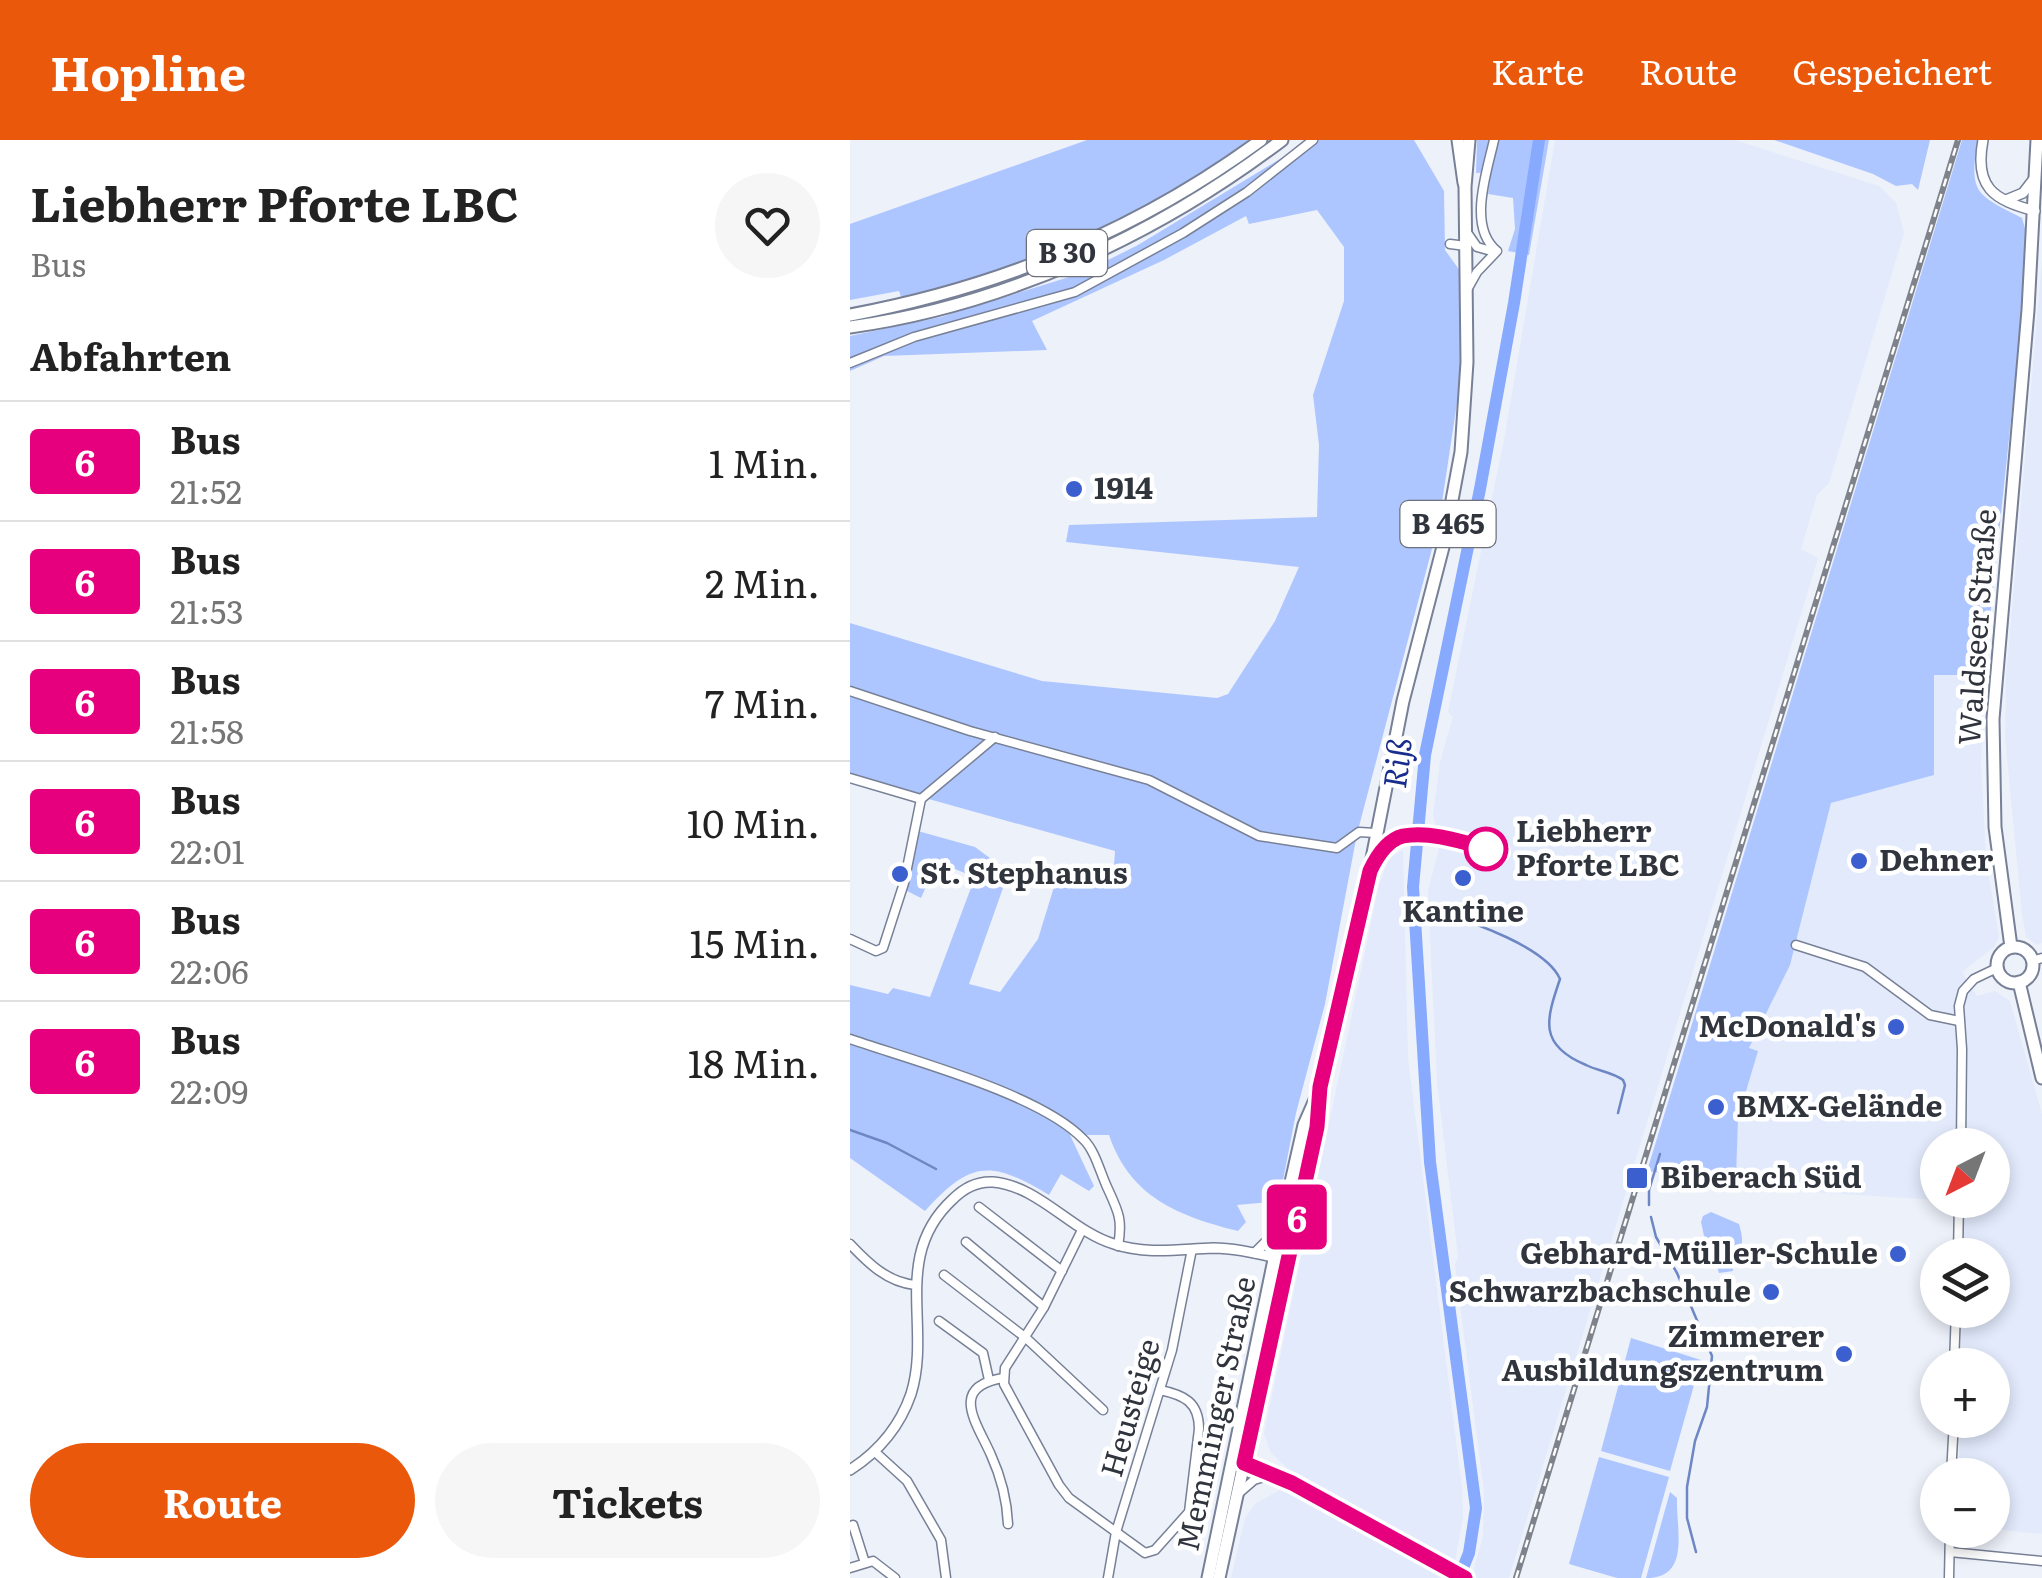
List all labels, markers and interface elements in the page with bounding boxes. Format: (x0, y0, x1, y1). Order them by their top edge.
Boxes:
text: Hopline (50, 35, 246, 106)
text: Karte (1491, 44, 1584, 96)
text: Route (1639, 44, 1737, 96)
text: Gespeichert (1792, 44, 1992, 96)
text: Liebherr Pforte LBC (30, 166, 519, 237)
button: heart (715, 173, 820, 278)
road number: B 30 (1027, 230, 1107, 276)
text: Bus (30, 239, 86, 287)
text: Abfahrten (30, 326, 231, 383)
text: Bus (170, 409, 241, 466)
text: 1 Min. (709, 433, 820, 490)
text: 6 (75, 435, 95, 487)
place label: 1914 (1094, 464, 1153, 508)
text: 21:52 (170, 466, 242, 514)
marker: 1914 (1063, 478, 1085, 500)
road number: B 465 (1400, 501, 1496, 547)
street label: Waldseer Straße (1945, 507, 2005, 746)
text: Bus (170, 529, 241, 586)
text: 2 Min. (705, 553, 820, 610)
text: 6 (75, 555, 95, 607)
text: 21:53 (170, 586, 244, 634)
text: Bus (170, 649, 241, 706)
text: 7 Min. (705, 673, 820, 730)
text: 6 (75, 675, 95, 727)
text: 21:58 (170, 706, 244, 754)
water label: Riß (1368, 734, 1422, 791)
text: Bus (170, 769, 241, 826)
text: 10 Min. (687, 793, 820, 850)
text: 6 (75, 795, 95, 847)
place label: Liebherr Pforte LBC (1516, 807, 1680, 885)
text: 22:01 (170, 826, 245, 874)
marker: Liebherr Pforte LBC (1465, 828, 1507, 870)
place label: Dehner (1879, 836, 1993, 880)
place label: St. Stephanus (920, 849, 1128, 893)
marker: Dehner (1848, 850, 1870, 872)
marker: St. Stephanus (889, 863, 911, 885)
marker: Kantine (1452, 867, 1474, 889)
place label: Kantine (1402, 887, 1524, 931)
text: Bus (170, 889, 241, 946)
text: 15 Min. (689, 913, 820, 970)
text: 6 (75, 915, 95, 967)
text: 22:06 (170, 946, 249, 994)
place label: McDonald's (1699, 1002, 1876, 1046)
text: Bus (170, 1009, 241, 1066)
marker: McDonald's (1885, 1016, 1907, 1038)
text: 18 Min. (688, 1033, 820, 1090)
text: 6 (75, 1035, 95, 1087)
text: 22:09 (170, 1066, 248, 1114)
place label: BMX-Gelände (1736, 1082, 1943, 1126)
marker: BMX-Gelände (1705, 1096, 1727, 1118)
north arrow (1920, 1128, 2010, 1218)
map controls (1920, 1128, 2010, 1548)
place label: Biberach Süd (1660, 1153, 1862, 1197)
marker: Biberach Süd (1624, 1165, 1650, 1191)
line badge: 6 (1264, 1184, 1330, 1250)
text: 6 (1287, 1191, 1307, 1243)
place label: Gebhard-Müller-Schule (1520, 1229, 1878, 1273)
button: layers (1920, 1238, 2010, 1328)
marker: Gebhard-Müller-Schule (1887, 1243, 1909, 1265)
place label: Schwarzbachschule (1449, 1267, 1751, 1311)
street label: Memminger Straße (1163, 1272, 1265, 1555)
marker: Schwarzbachschule (1760, 1281, 1782, 1303)
place label: Zimmerer Ausbildungszentrum (1501, 1312, 1824, 1390)
street label: Heusteige (1087, 1333, 1169, 1481)
marker: Zimmerer Ausbildungszentrum (1833, 1343, 1855, 1365)
button: + (1920, 1348, 2010, 1438)
button: Route (30, 1443, 415, 1558)
button: Tickets (435, 1443, 820, 1558)
button: − (1920, 1458, 2010, 1548)

